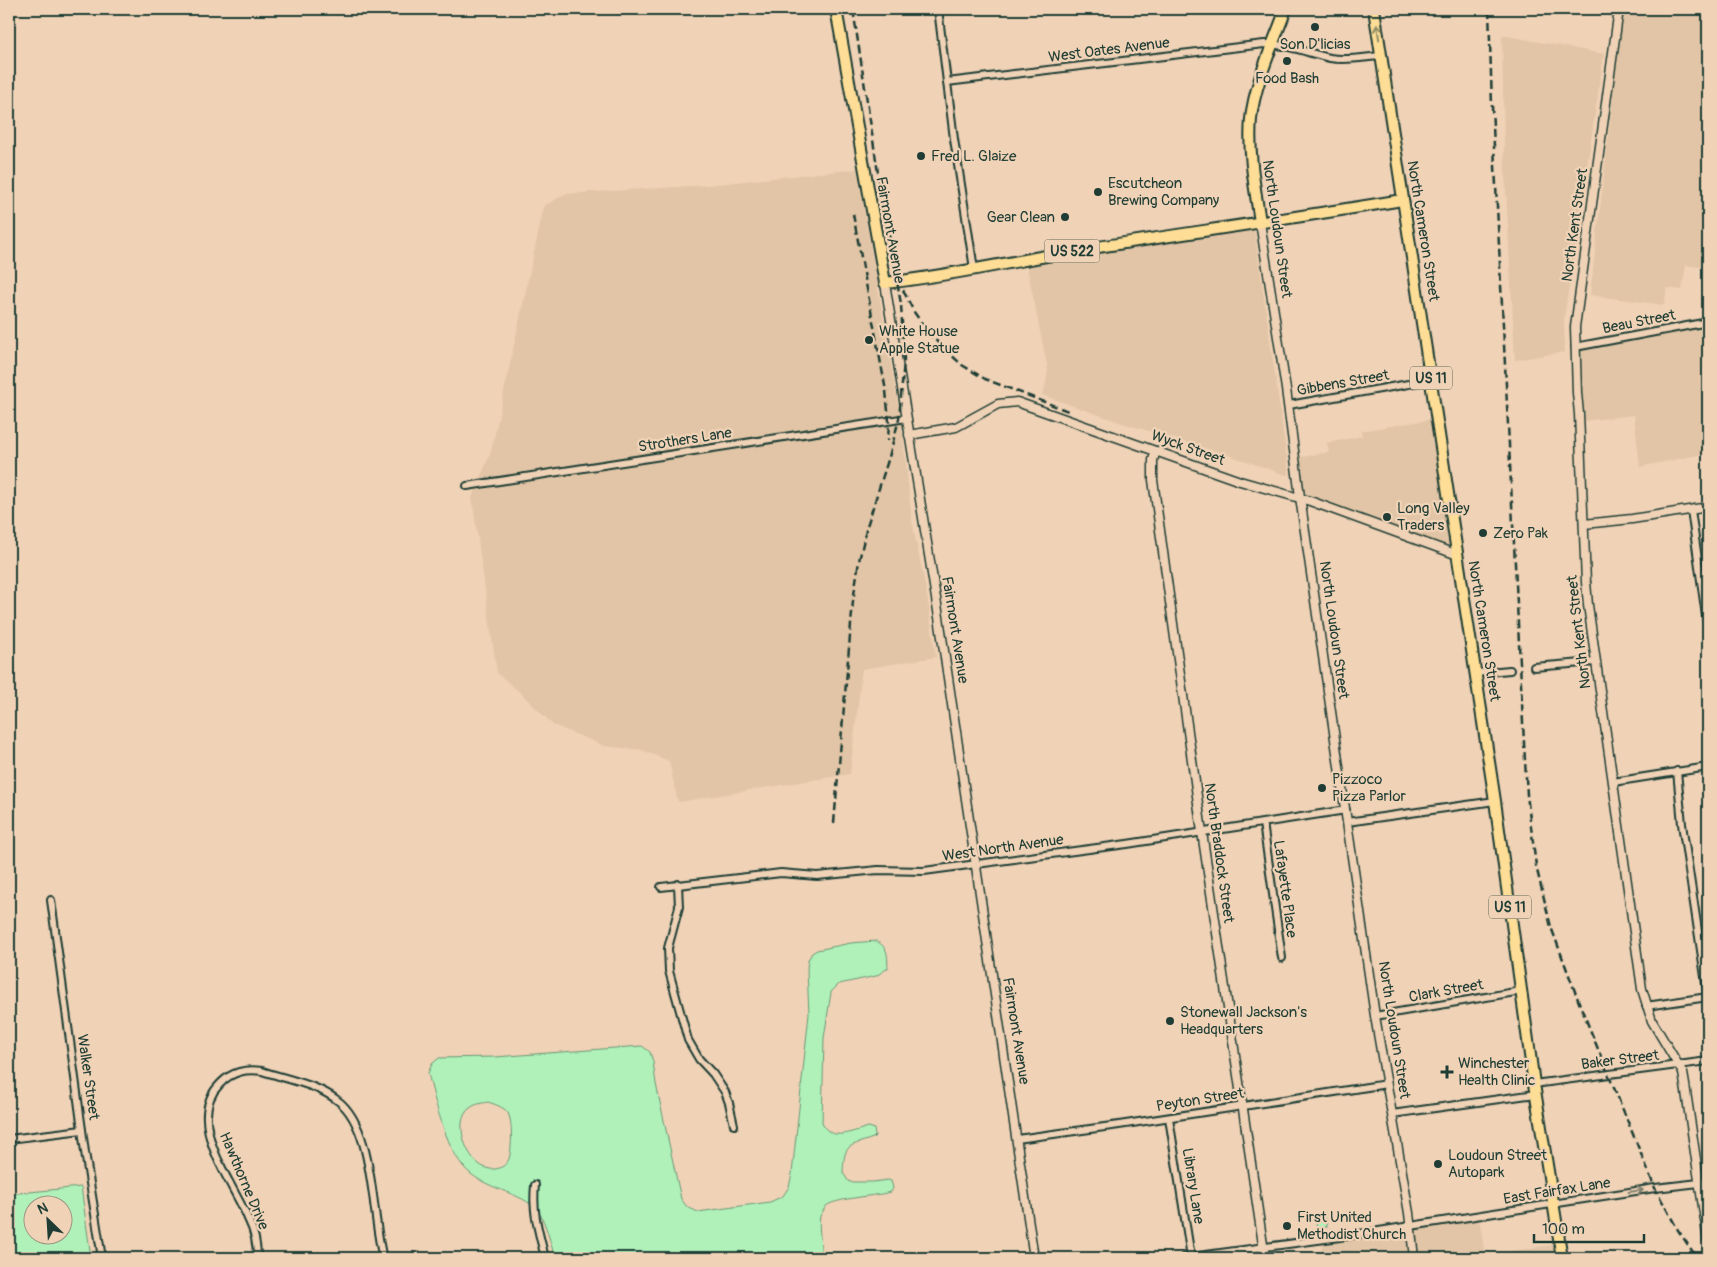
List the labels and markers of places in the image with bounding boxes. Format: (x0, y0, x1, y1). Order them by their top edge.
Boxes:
marker: Son D'licias (1309, 21, 1321, 33)
place label: Son D'licias (1280, 35, 1351, 54)
marker: Food Bash (1281, 55, 1293, 67)
place label: Food Bash (1255, 69, 1319, 88)
place label: Fred L. Glaize (931, 147, 1017, 166)
marker: Fred L. Glaize (915, 150, 927, 162)
place label: Escutcheon Brewing Company (1108, 174, 1220, 210)
marker: Escutcheon Brewing Company (1092, 186, 1104, 198)
place label: Gear Clean (987, 208, 1055, 227)
marker: Gear Clean (1059, 211, 1071, 223)
place label: White House Apple Statue (879, 322, 960, 358)
marker: White House Apple Statue (863, 334, 875, 346)
place label: Long Valley Traders (1397, 499, 1470, 535)
marker: Long Valley Traders (1381, 511, 1393, 523)
place label: Zero Pak (1493, 524, 1549, 543)
marker: Zero Pak (1477, 527, 1489, 539)
place label: Pizzoco Pizza Parlor (1332, 770, 1406, 806)
marker: Pizzoco Pizza Parlor (1316, 782, 1328, 794)
place label: Stonewall Jackson's Headquarters (1180, 1003, 1307, 1039)
marker: Stonewall Jackson's Headquarters (1164, 1015, 1176, 1027)
place label: Winchester Health Clinic (1458, 1054, 1536, 1090)
marker: Winchester Health Clinic (1440, 1065, 1454, 1079)
place label: Loudoun Street Autopark (1448, 1146, 1548, 1182)
marker: Loudoun Street Autopark (1432, 1158, 1444, 1170)
place label: First United Methodist Church (1297, 1208, 1406, 1244)
marker: First United Methodist Church (1281, 1220, 1293, 1232)

